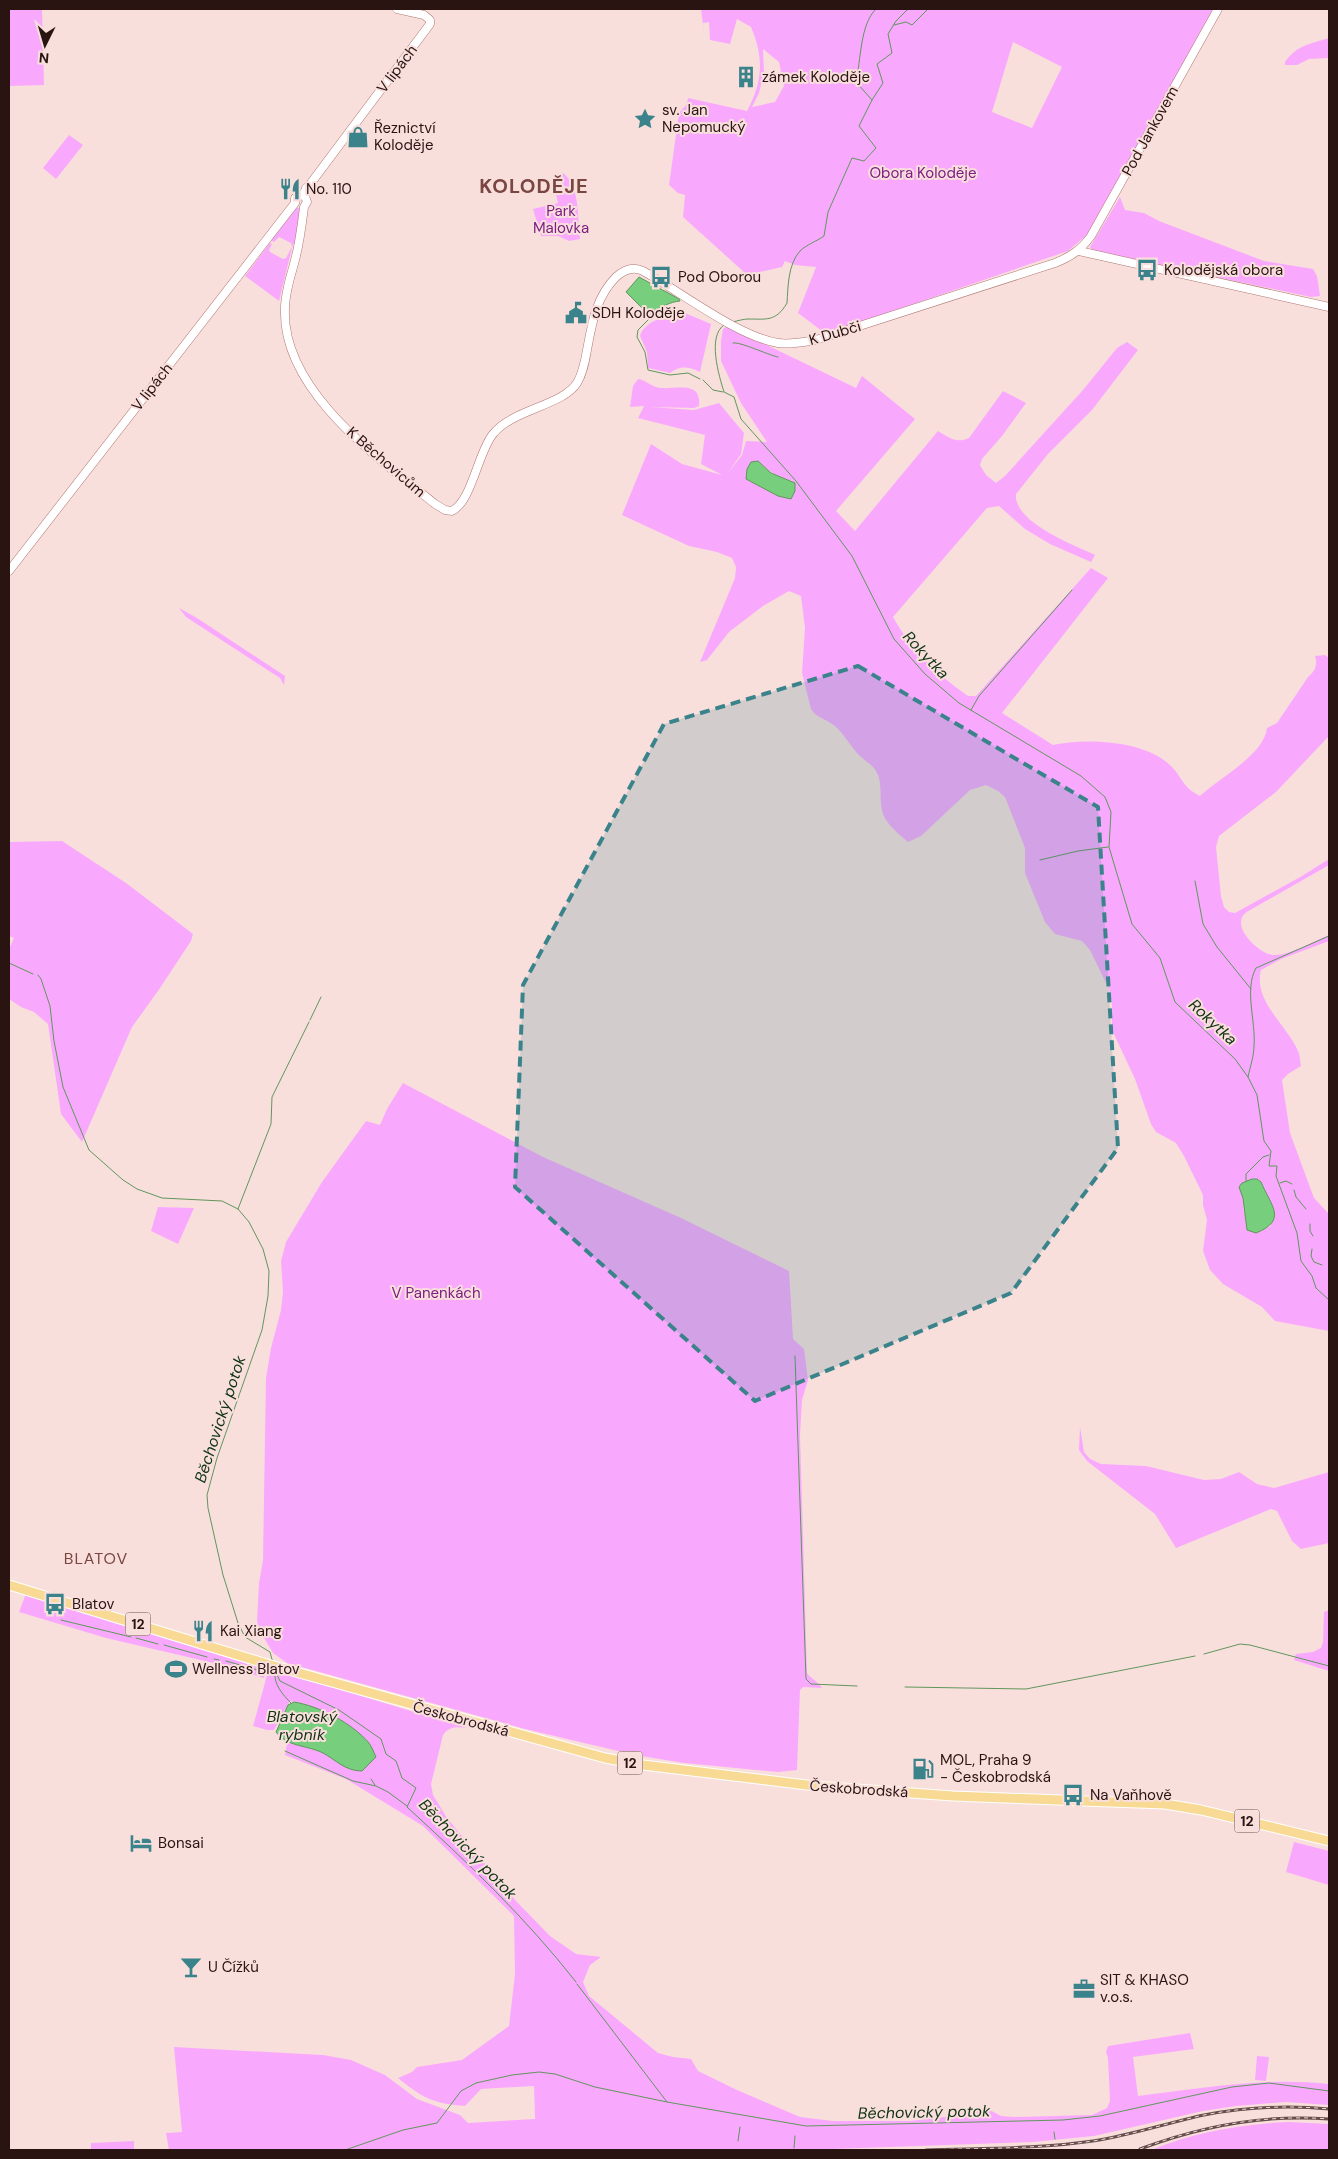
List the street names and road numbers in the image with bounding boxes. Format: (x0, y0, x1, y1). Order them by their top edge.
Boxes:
street label: V lipách (372, 41, 422, 97)
street label: Pod Jankovem (1117, 83, 1183, 179)
street label: K Dubči (807, 316, 863, 350)
street label: V lipách (127, 359, 177, 415)
street label: K Běchovicům (342, 422, 430, 502)
road number: 12 (126, 1612, 150, 1636)
street label: Českobrodská (411, 1697, 511, 1741)
road number: 12 (618, 1752, 642, 1775)
street label: Českobrodská (809, 1776, 909, 1802)
road number: 12 (1234, 1810, 1260, 1832)

